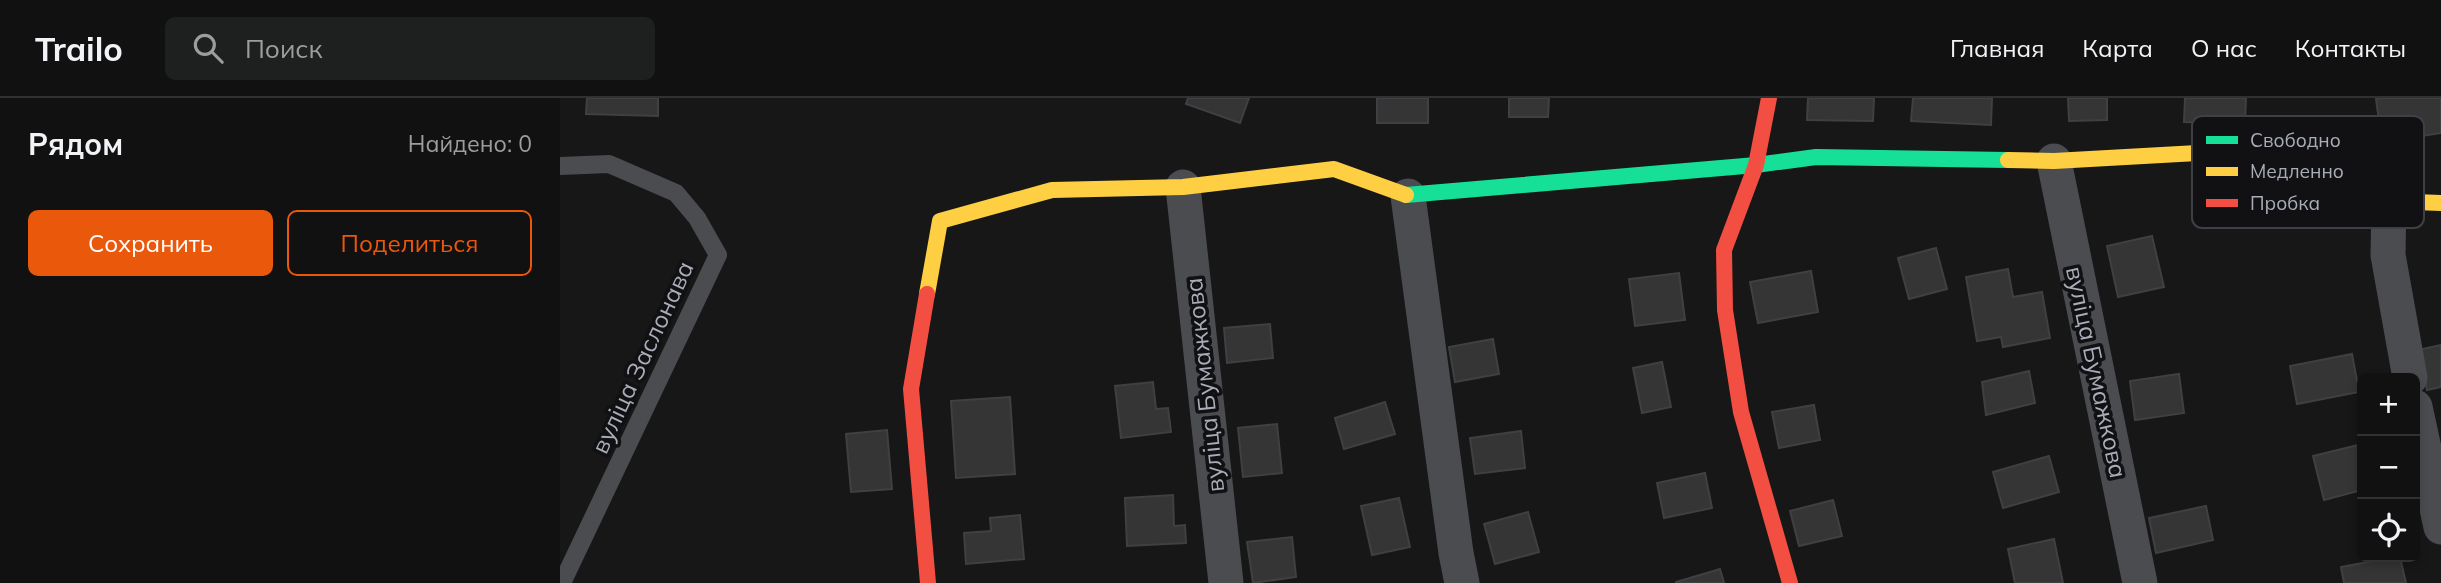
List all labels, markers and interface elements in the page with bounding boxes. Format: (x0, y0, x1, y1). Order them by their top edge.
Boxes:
search box (165, 17, 655, 80)
text: Trailo (35, 28, 123, 69)
icon: search (189, 29, 227, 67)
text: Поиск (245, 32, 322, 65)
text: Главная (1950, 33, 2044, 63)
text: Карта (2082, 33, 2153, 63)
text: О нас (2191, 33, 2257, 63)
text: Контакты (2295, 33, 2406, 63)
legend (2192, 116, 2424, 228)
text: Рядом (28, 125, 123, 163)
text: Свободно (2250, 128, 2341, 152)
text: Найдено: 0 (408, 129, 532, 158)
text: Медленно (2250, 159, 2344, 183)
text: Пробка (2250, 191, 2320, 215)
button: Сохранить (28, 210, 273, 276)
button: Поделиться (287, 210, 532, 276)
street label: вуліца Заслонава (584, 256, 700, 458)
street label: вуліца Бумажкова (2060, 263, 2134, 481)
street label: вуліца Бумажкова (1178, 276, 1230, 494)
map controls (2357, 373, 2420, 562)
button: + (2357, 373, 2420, 436)
button: − (2357, 436, 2420, 499)
button: locate (2357, 499, 2420, 562)

